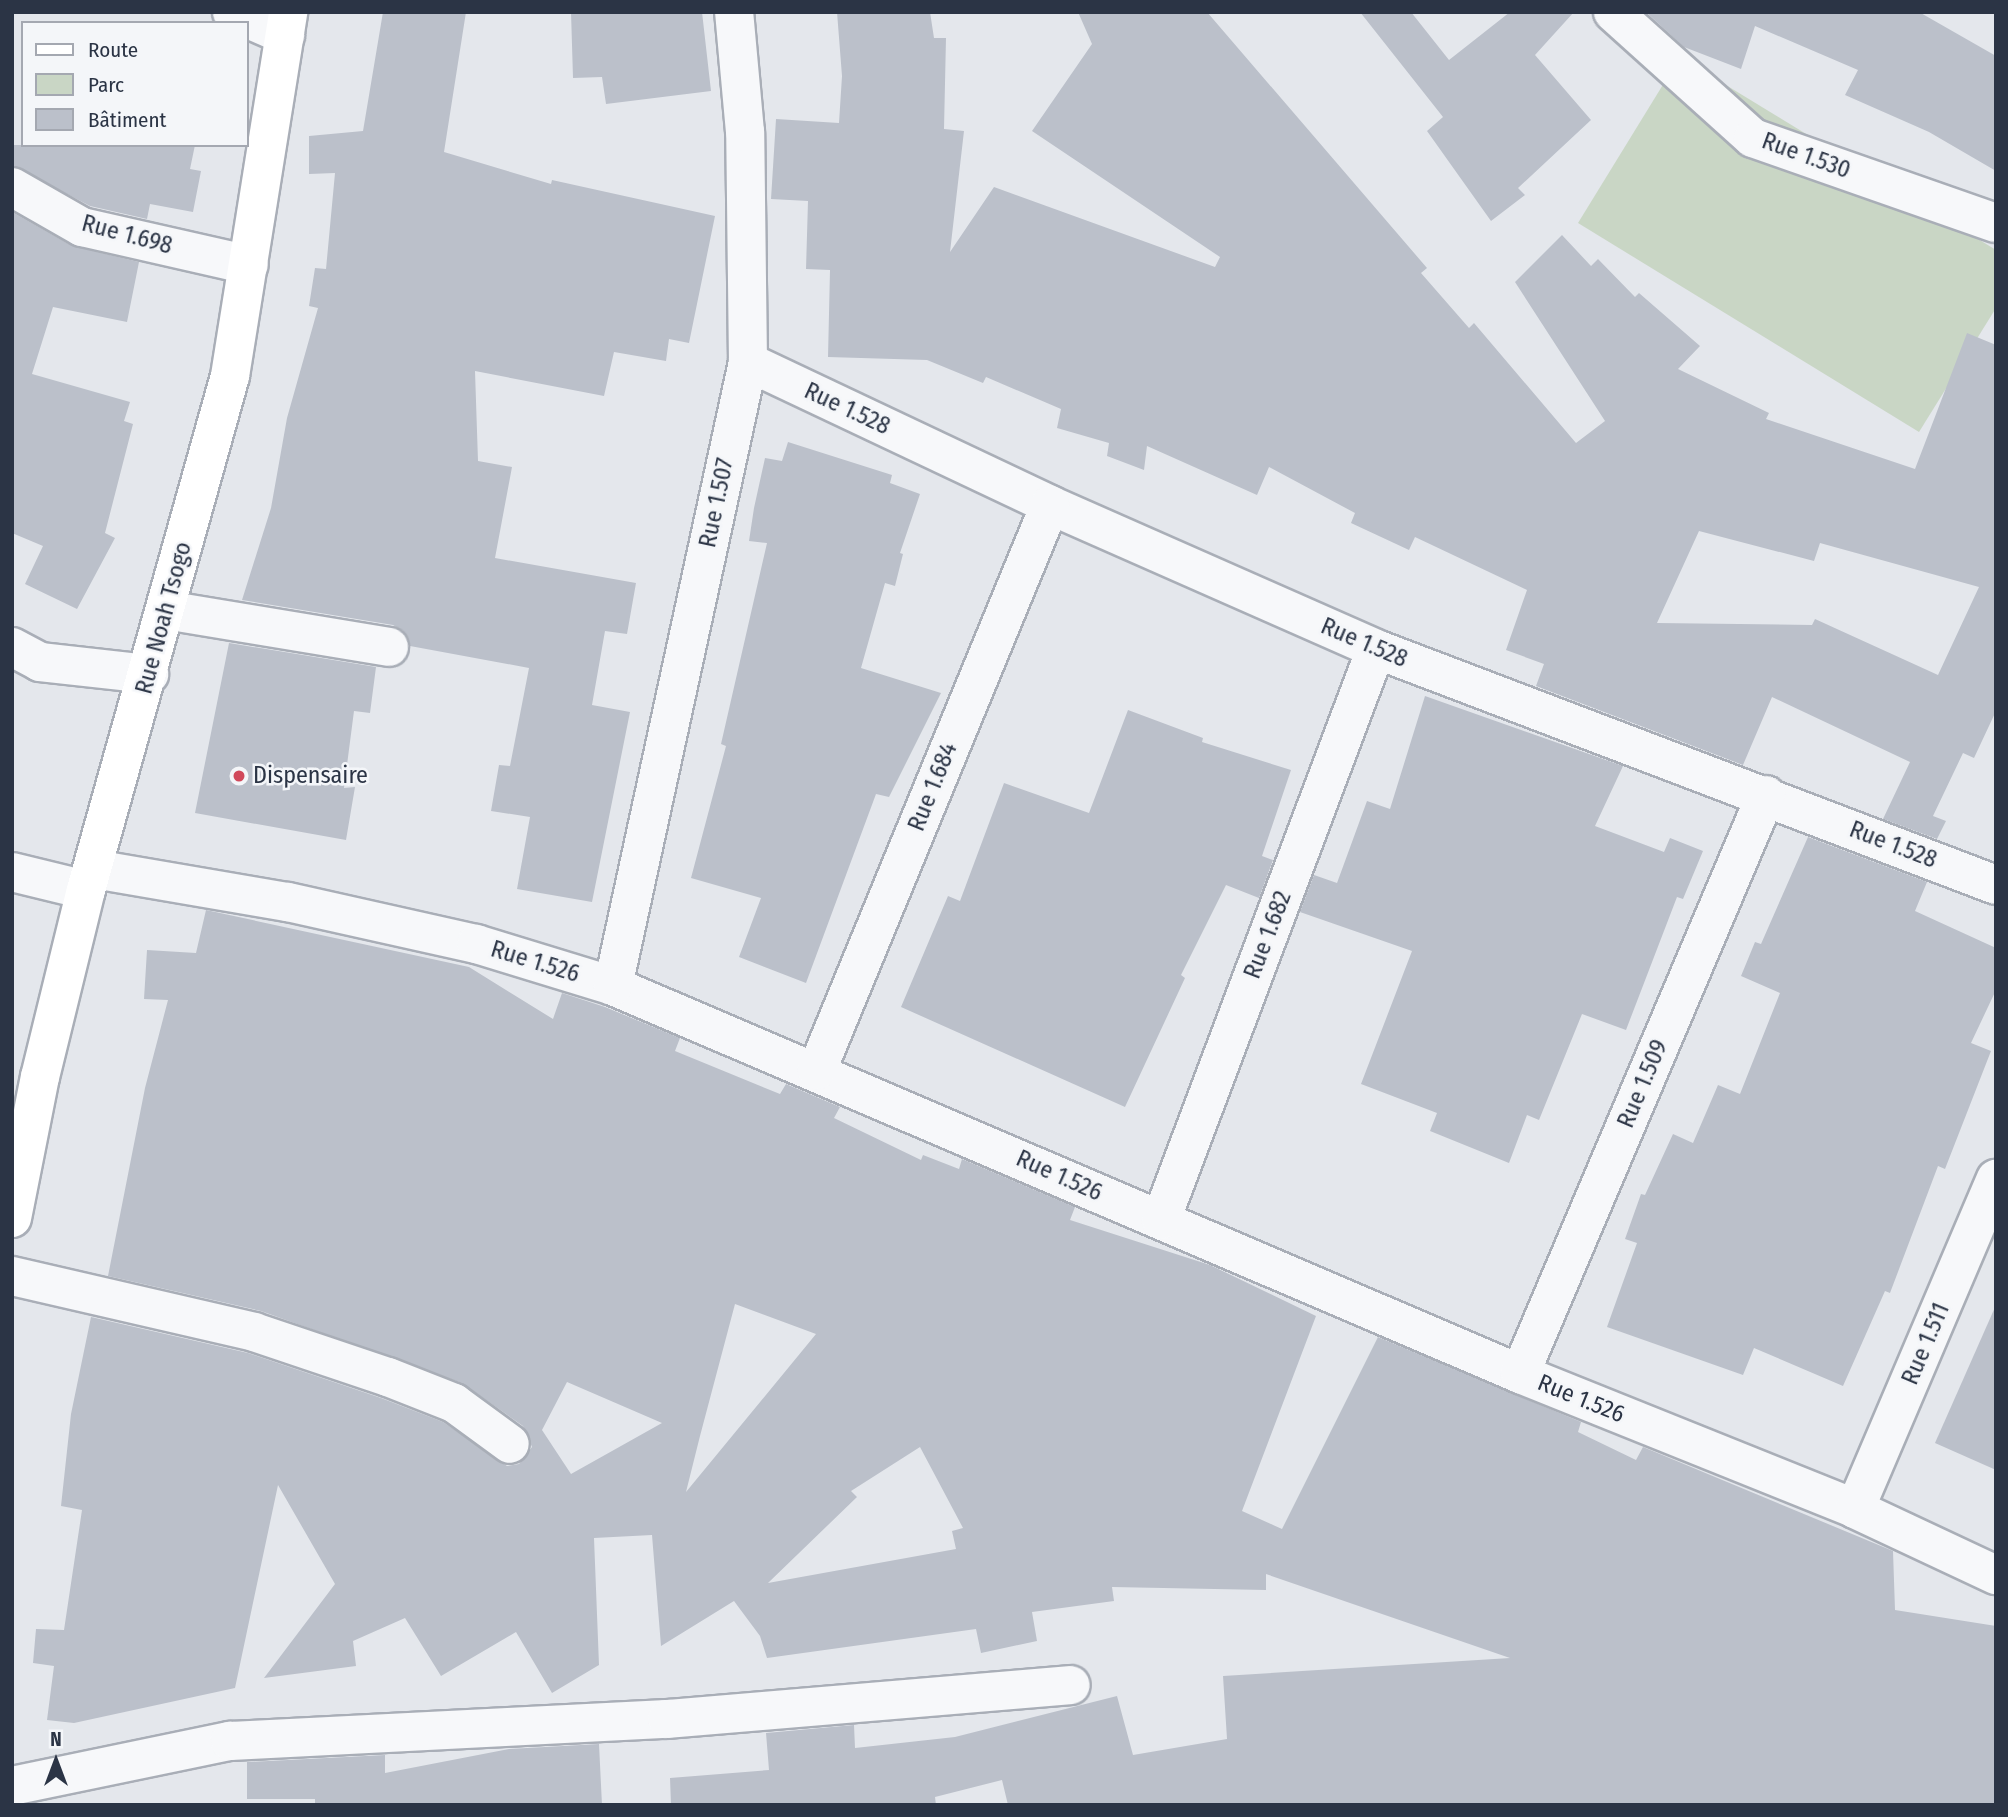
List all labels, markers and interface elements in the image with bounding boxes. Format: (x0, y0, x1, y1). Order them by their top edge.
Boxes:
legend (21, 21, 248, 147)
text: Route (88, 37, 138, 63)
text: Parc (88, 72, 124, 98)
text: Bâtiment (88, 107, 166, 133)
street label: Rue 1.530 (1758, 127, 1854, 185)
street label: Rue 1.698 (79, 209, 175, 261)
street label: Rue 1.528 (800, 377, 894, 441)
street label: Rue 1.507 (693, 456, 741, 550)
street label: Rue Noah Tsogo (130, 539, 198, 697)
street label: Rue 1.528 (1316, 612, 1412, 674)
street label: Rue 1.684 (902, 739, 964, 835)
place label: Dispensaire (253, 762, 368, 790)
marker: Dispensaire (231, 768, 247, 784)
street label: Rue 1.528 (1845, 815, 1941, 875)
street label: Rue 1.682 (1238, 887, 1298, 983)
street label: Rue 1.526 (487, 935, 583, 989)
street label: Rue 1.509 (1612, 1036, 1674, 1132)
street label: Rue 1.526 (1012, 1144, 1106, 1208)
street label: Rue 1.511 (1896, 1299, 1956, 1389)
street label: Rue 1.526 (1533, 1369, 1629, 1429)
north arrow (21, 1726, 91, 1796)
text: N (50, 1728, 62, 1751)

